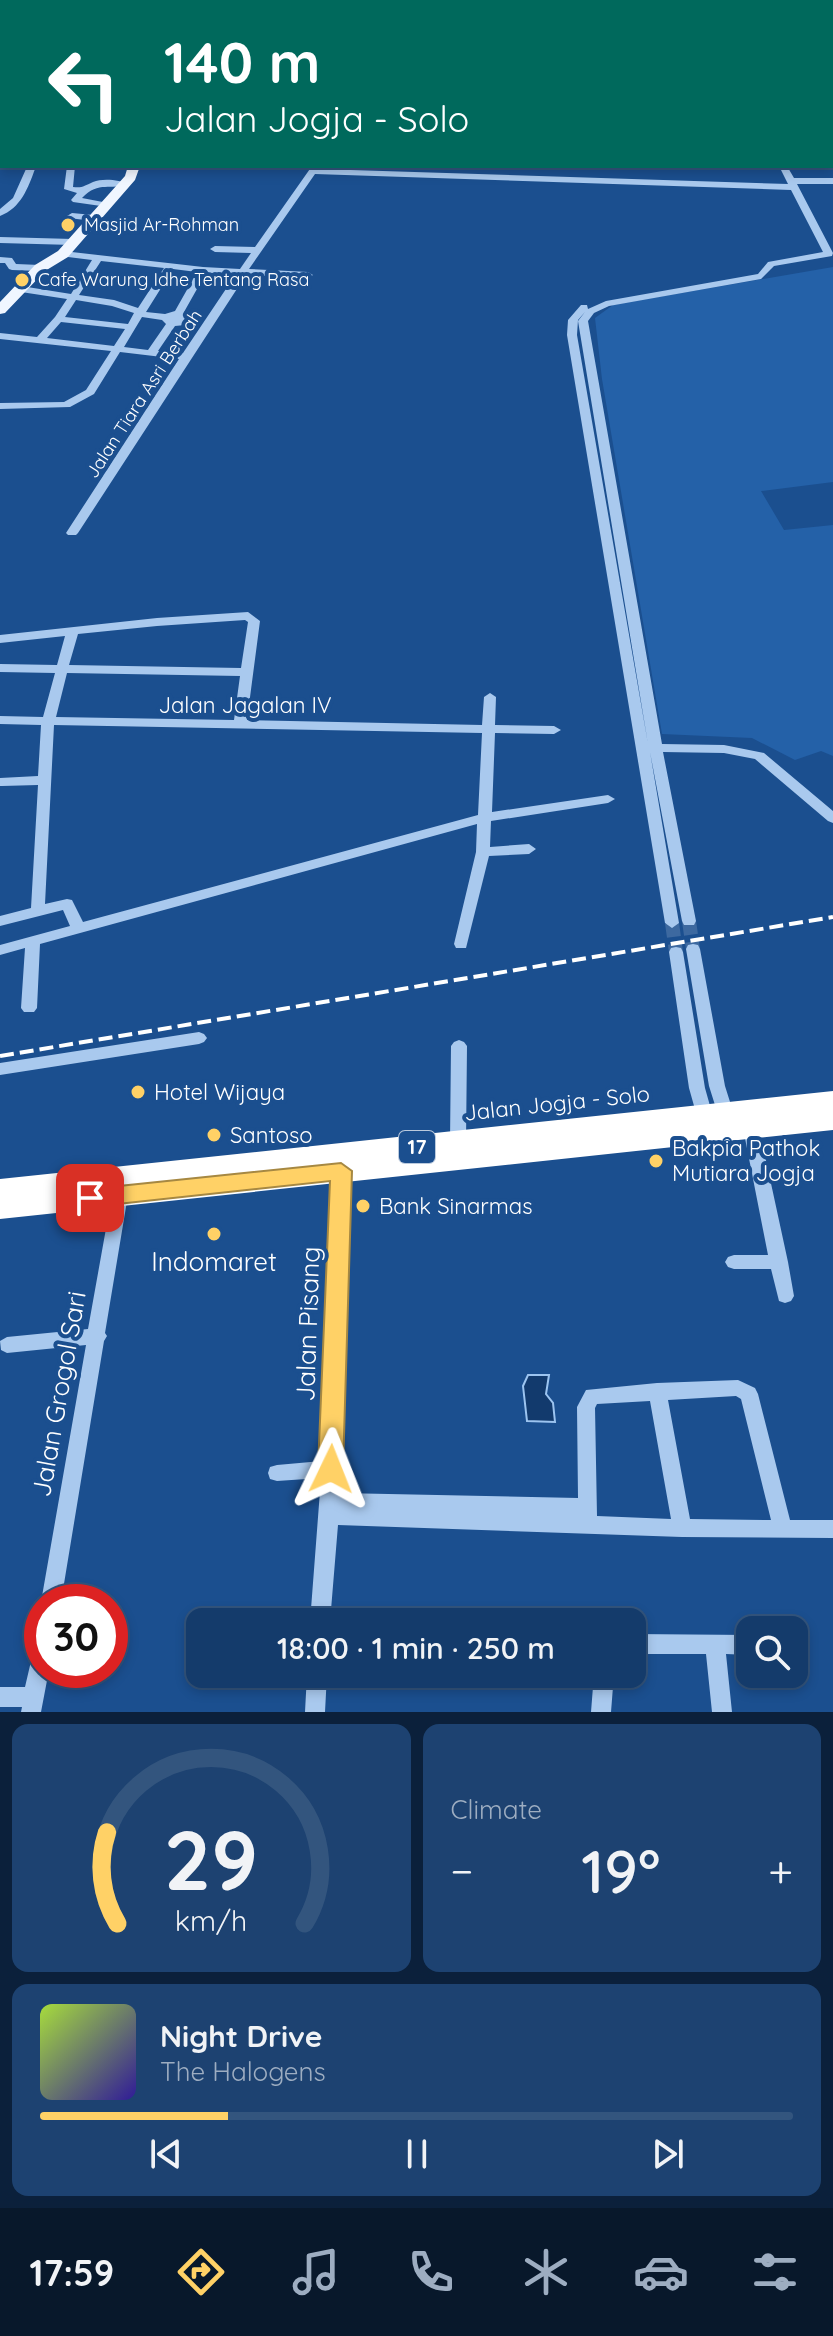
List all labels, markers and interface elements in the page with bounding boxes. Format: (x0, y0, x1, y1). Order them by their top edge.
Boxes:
text: 140 m (164, 27, 320, 97)
icon: left (32, 32, 136, 136)
text: Jalan Jogja - Solo (164, 96, 469, 141)
place label: Masjid Ar-Rohman (84, 213, 239, 236)
marker: Masjid Ar-Rohman (59, 216, 77, 234)
place label: Cafe Warung Idhe Tentang Rasa (38, 268, 310, 291)
marker: Cafe Warung Idhe Tentang Rasa (13, 271, 31, 289)
street label: Jalan Tiara Asri Berbah (80, 305, 207, 482)
street label: Jalan Jagalan IV (158, 691, 332, 719)
place label: Hotel Wijaya (154, 1078, 285, 1106)
street label: Jalan Jogja - Solo (463, 1079, 651, 1127)
marker: Hotel Wijaya (129, 1083, 147, 1101)
place label: Santoso (230, 1121, 313, 1149)
marker: Santoso (205, 1126, 223, 1144)
road number: 17 (399, 1131, 435, 1163)
place label: Bakpia Pathok Mutiara Jogja (672, 1134, 820, 1187)
marker: Bakpia Pathok Mutiara Jogja (647, 1152, 665, 1170)
pin (56, 1164, 124, 1232)
icon: arrive (68, 1176, 112, 1220)
place label: Bank Sinarmas (379, 1192, 532, 1220)
marker: Bank Sinarmas (354, 1197, 372, 1215)
marker: Indomaret (205, 1225, 223, 1243)
place label: Indomaret (151, 1245, 277, 1278)
street label: Jalan Pisang (288, 1246, 327, 1402)
street label: Jalan Grogol Sari (24, 1289, 93, 1499)
position arrow (289, 1427, 373, 1511)
speed limit sign: 30 (24, 1584, 128, 1688)
map controls (736, 1616, 808, 1688)
button: search (736, 1616, 808, 1688)
text: 18:00 · 1 min · 250 m (277, 1629, 555, 1667)
text: Climate (451, 1793, 542, 1826)
text: 29 (164, 1807, 259, 1911)
text: 19° (581, 1833, 660, 1908)
text: − (451, 1843, 473, 1898)
text: + (768, 1843, 793, 1898)
text: km/h (175, 1902, 248, 1938)
text: Night Drive (160, 2017, 322, 2055)
text: The Halogens (160, 2055, 326, 2088)
icon: previous (144, 2132, 188, 2176)
icon: pause (395, 2132, 439, 2176)
icon: next (646, 2132, 690, 2176)
icon: directions (173, 2244, 229, 2300)
icon: music (288, 2244, 344, 2300)
icon: phone (403, 2244, 459, 2300)
icon: climate (518, 2244, 574, 2300)
icon: car (633, 2244, 689, 2300)
icon: filters (747, 2244, 803, 2300)
text: 17:59 (29, 2250, 114, 2295)

